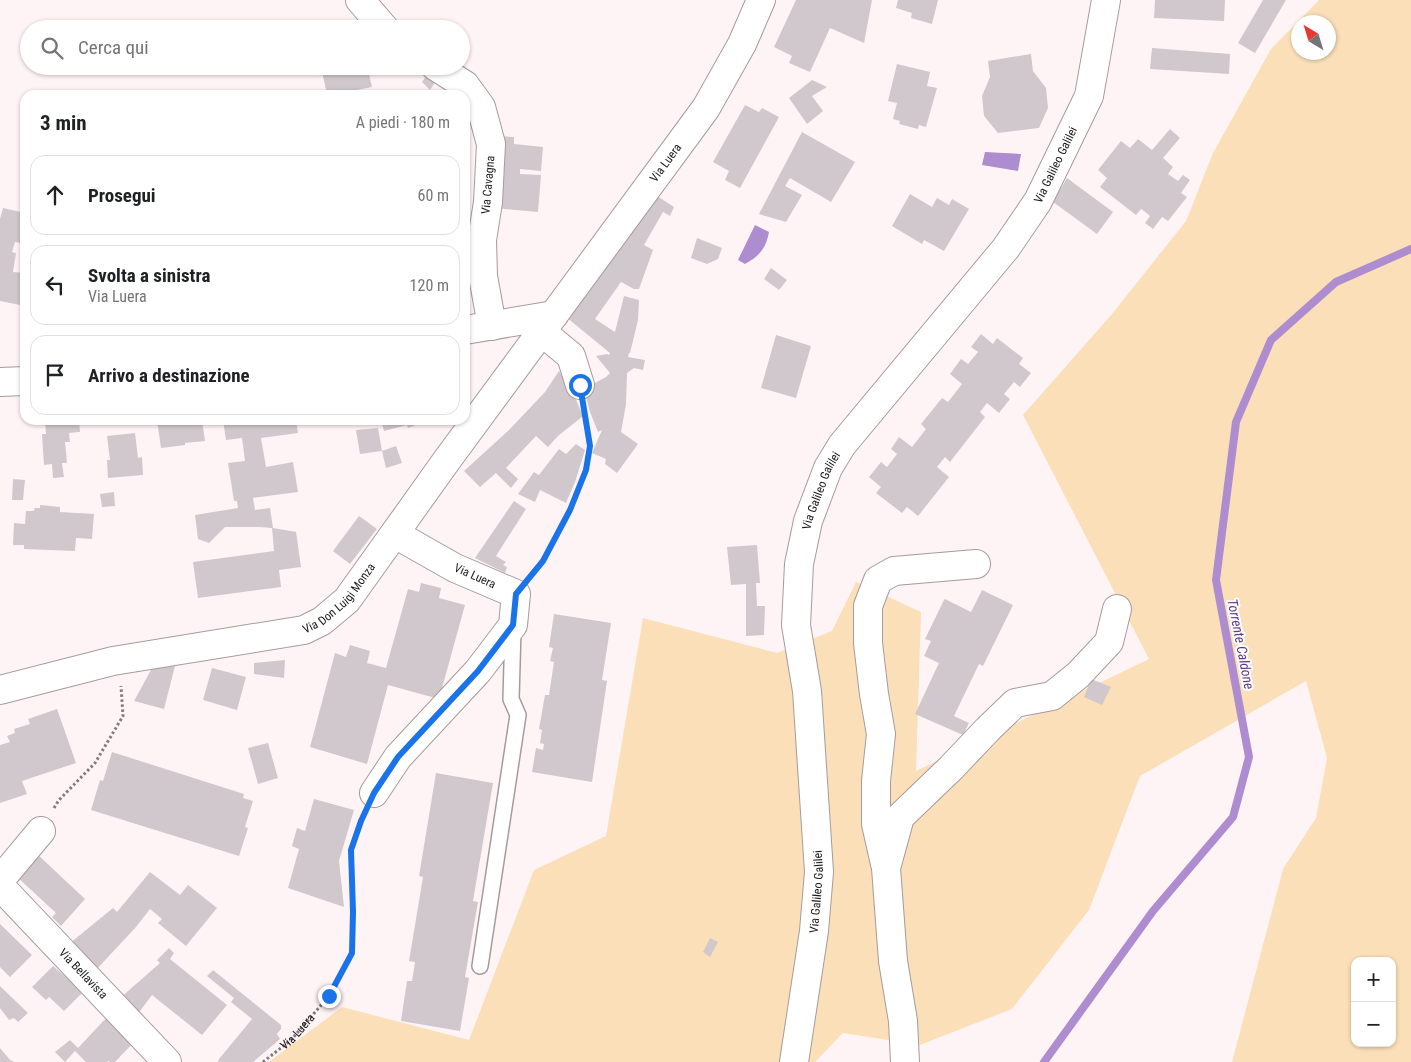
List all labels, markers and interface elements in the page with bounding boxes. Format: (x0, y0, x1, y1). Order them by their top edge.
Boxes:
north arrow (1291, 15, 1336, 60)
search box (20, 20, 470, 75)
icon: search (38, 34, 66, 62)
text: Cerca qui (78, 36, 149, 59)
text: 3 min (40, 111, 87, 135)
text: A piedi · 180 m (356, 113, 450, 132)
street label: Via Galileo Galilei (1031, 124, 1080, 205)
street label: Via Luera (647, 141, 685, 185)
street label: Via Cavagna (478, 155, 498, 215)
icon: ahead (41, 181, 69, 209)
text: Prosegui (88, 184, 156, 207)
text: 60 m (417, 186, 449, 205)
text: Svolta a sinistra (88, 264, 210, 287)
icon: left (41, 271, 69, 299)
text: 120 m (410, 276, 449, 295)
text: Via Luera (88, 287, 147, 306)
icon: arrive (41, 361, 69, 389)
text: Arrivo a destinazione (88, 364, 250, 387)
route start (569, 374, 592, 397)
street label: Via Galileo Galilei (799, 449, 843, 531)
street label: Via Don Luigi Monza (300, 560, 378, 637)
street label: Via Luera (452, 561, 498, 591)
water label: Torrente Caldone (1224, 597, 1258, 691)
street label: Via Galileo Galilei (807, 850, 826, 934)
street label: Via Bellavista (56, 946, 111, 1002)
map controls (1351, 957, 1396, 1047)
button: + (1351, 957, 1396, 1002)
route end (318, 985, 341, 1008)
button: − (1351, 1002, 1396, 1047)
street label: Via Luera (278, 1011, 318, 1053)

